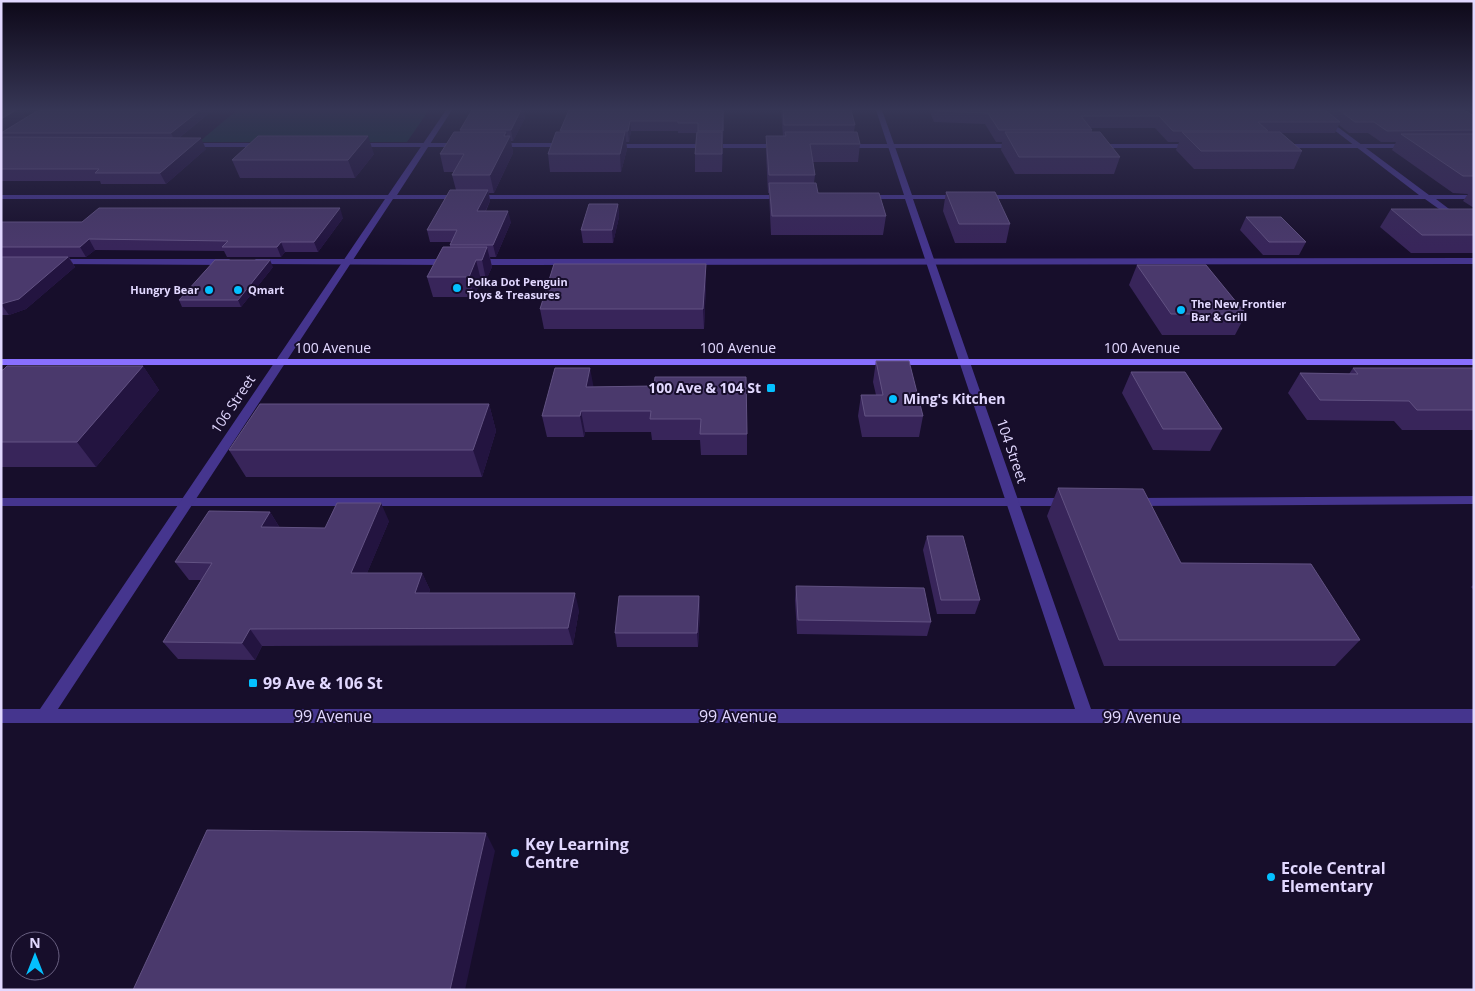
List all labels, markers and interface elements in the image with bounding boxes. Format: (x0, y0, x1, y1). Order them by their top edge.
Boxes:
place label: Polka Dot Penguin Toys & Treasures (467, 274, 568, 302)
place label: Hungry Bear (130, 282, 199, 297)
place label: Qmart (248, 282, 284, 297)
marker: Polka Dot Penguin Toys & Treasures (451, 282, 463, 294)
marker: Hungry Bear (203, 284, 215, 296)
marker: Qmart (232, 284, 244, 296)
place label: The New Frontier Bar & Grill (1191, 296, 1286, 324)
marker: The New Frontier Bar & Grill (1175, 304, 1187, 316)
street label: 100 Avenue (295, 338, 371, 357)
street label: 100 Avenue (700, 338, 776, 357)
street label: 100 Avenue (1104, 338, 1180, 357)
street label: 106 Street (206, 371, 259, 437)
place label: 100 Ave & 104 St (648, 378, 761, 397)
marker: 100 Ave & 104 St (765, 382, 777, 394)
place label: Ming's Kitchen (903, 389, 1005, 408)
marker: Ming's Kitchen (887, 393, 899, 405)
street label: 104 Street (993, 416, 1032, 485)
place label: 99 Ave & 106 St (263, 672, 383, 694)
marker: 99 Ave & 106 St (247, 677, 259, 689)
street label: 99 Avenue (294, 705, 372, 727)
street label: 99 Avenue (699, 705, 777, 727)
street label: 99 Avenue (1103, 706, 1181, 728)
place label: Key Learning Centre (525, 833, 629, 873)
marker: Key Learning Centre (509, 847, 521, 859)
place label: Ecole Central Elementary (1281, 857, 1386, 897)
marker: Ecole Central Elementary (1265, 871, 1277, 883)
north arrow (10, 931, 60, 981)
text: N (29, 933, 41, 952)

